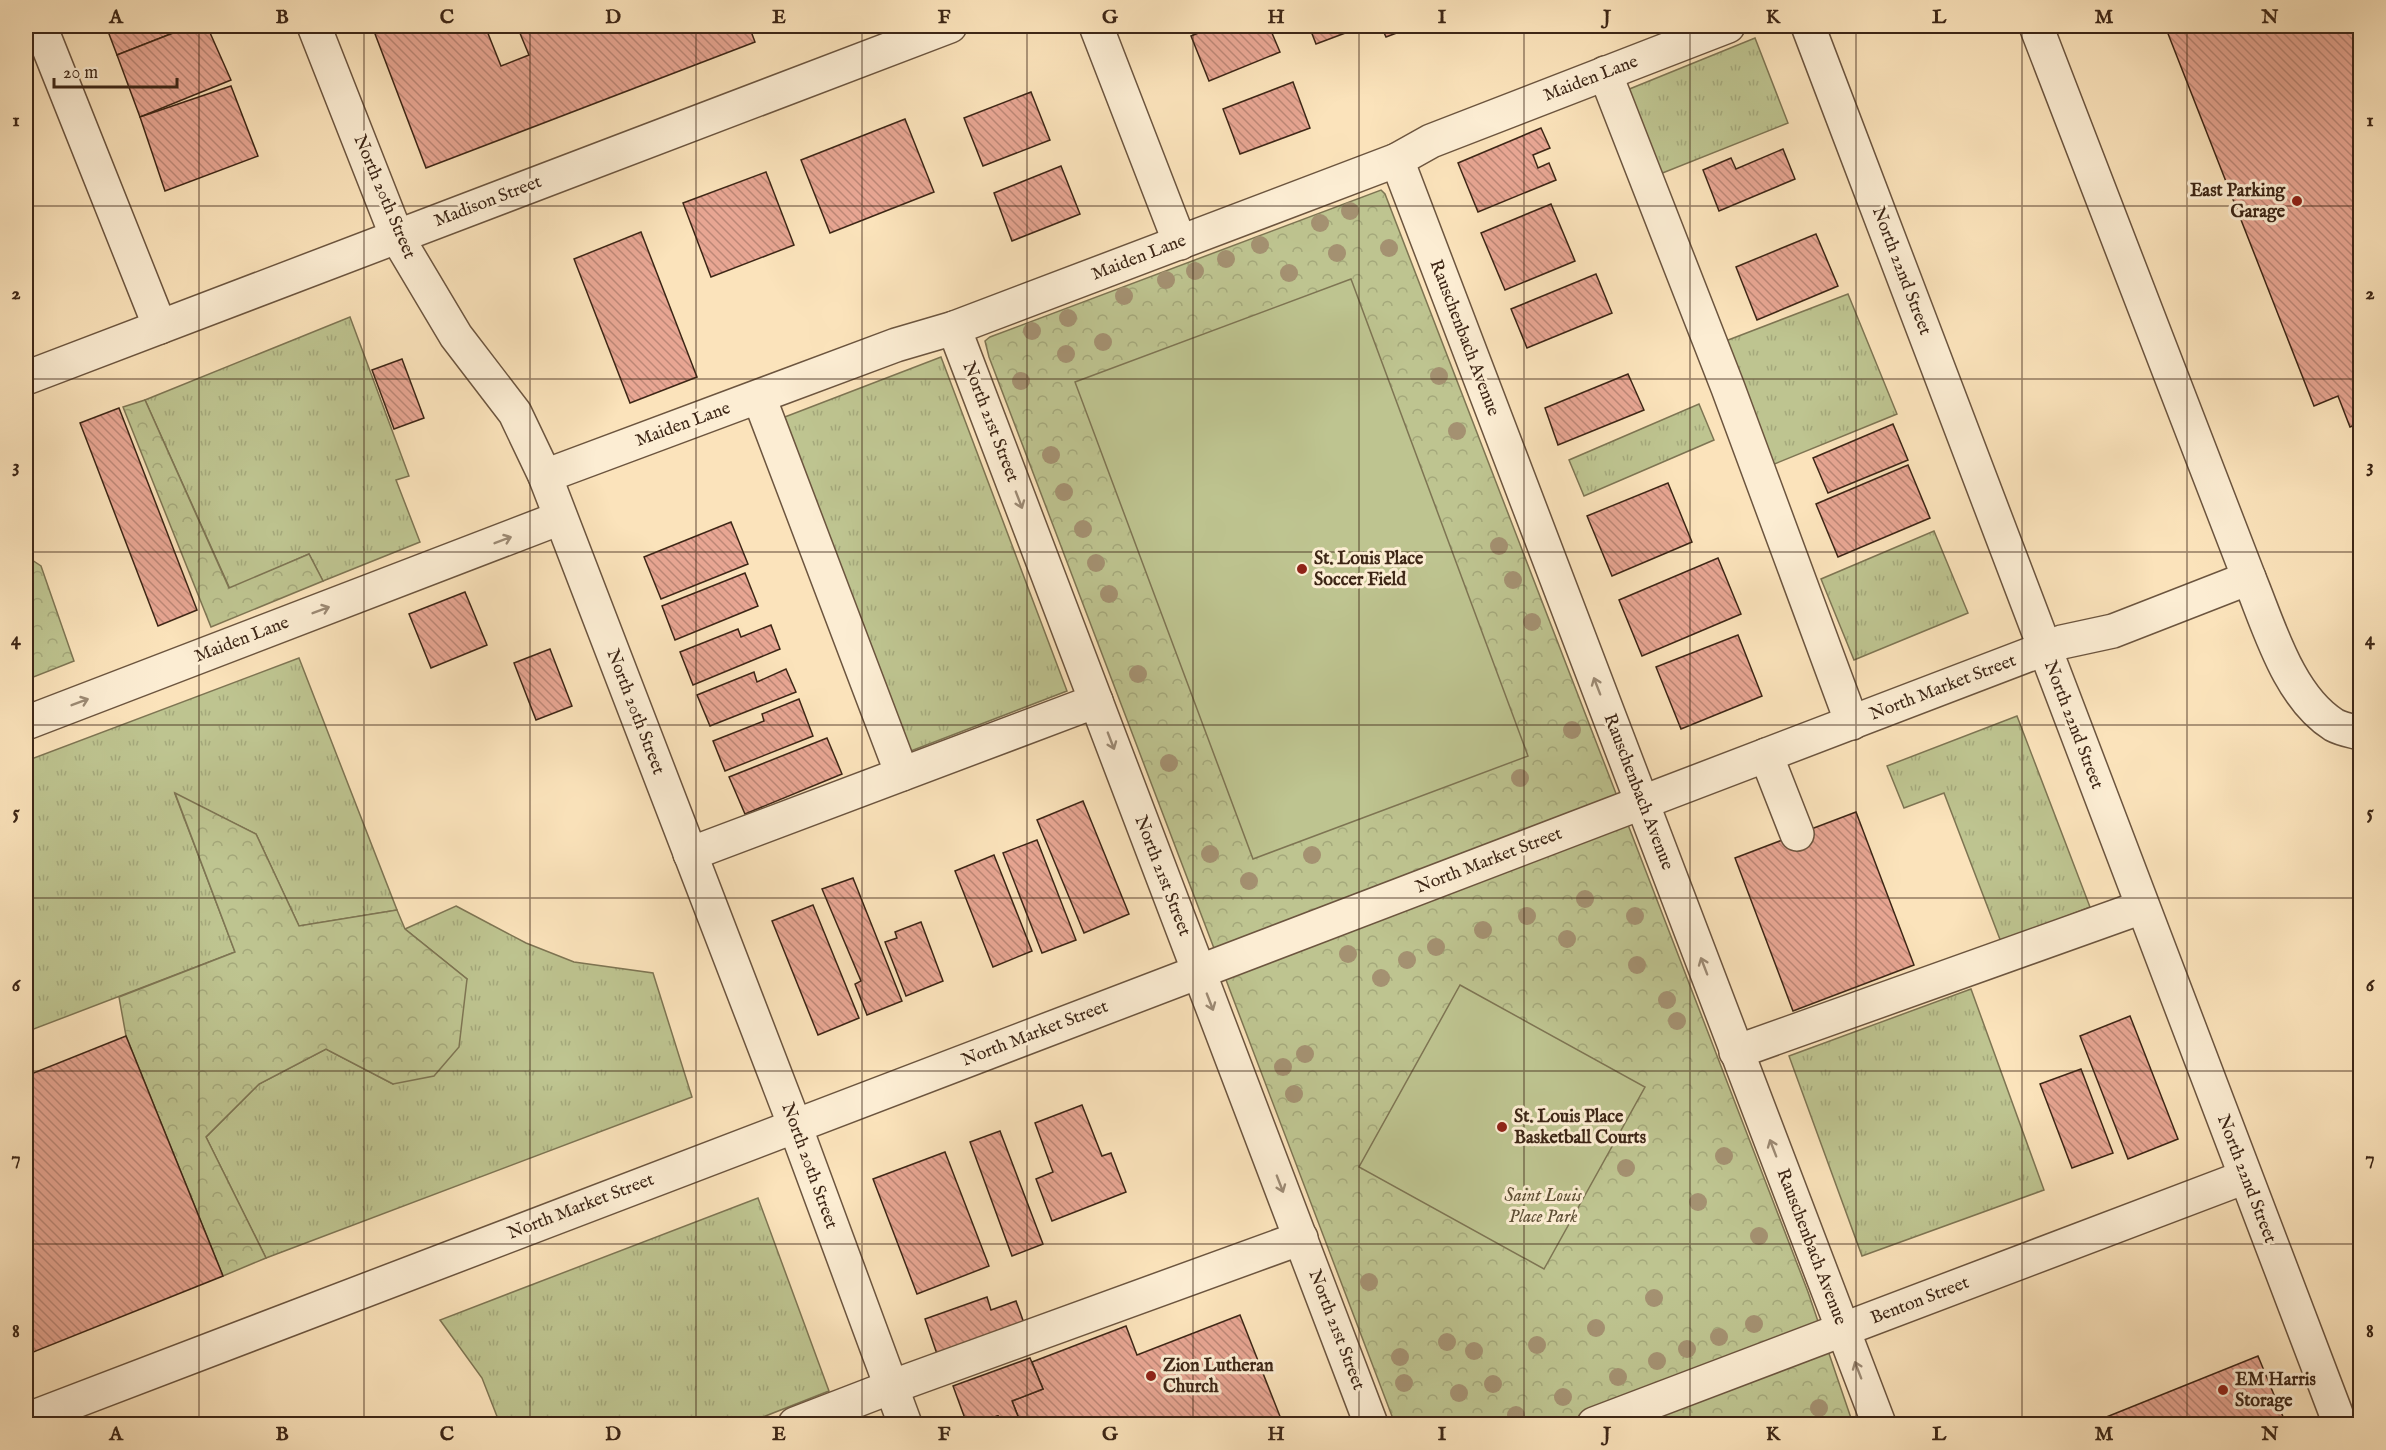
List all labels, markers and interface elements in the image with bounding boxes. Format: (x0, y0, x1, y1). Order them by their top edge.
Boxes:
text: A (108, 5, 124, 30)
text: B (275, 5, 289, 30)
text: C (440, 5, 454, 30)
text: D (605, 5, 621, 30)
text: E (772, 5, 786, 30)
text: F (938, 5, 951, 30)
text: G (1102, 5, 1119, 30)
text: H (1267, 5, 1285, 30)
text: I (1438, 5, 1447, 30)
text: J (1600, 5, 1612, 30)
text: K (1766, 5, 1782, 30)
text: L (1932, 5, 1947, 30)
text: M (2095, 5, 2114, 30)
text: N (2260, 5, 2279, 30)
street label: Maiden Lane (1541, 50, 1641, 108)
scale bar (54, 51, 177, 89)
text: 20 m (63, 62, 98, 85)
text: 1 (12, 108, 20, 133)
text: 1 (2366, 108, 2374, 133)
street label: North 20th Street (347, 131, 421, 263)
street label: Madison Street (431, 171, 545, 233)
place label: East Parking Garage (2190, 180, 2286, 224)
marker: East Parking Garage (2290, 194, 2304, 208)
street label: North 22nd Street (1866, 204, 1936, 338)
street label: Maiden Lane (1089, 229, 1189, 287)
street label: Rauschenbach Avenue (1424, 257, 1504, 419)
text: 2 (11, 281, 21, 306)
text: 2 (2365, 281, 2375, 306)
street label: North 21st Street (956, 358, 1024, 486)
street label: Maiden Lane (632, 397, 734, 453)
text: 3 (12, 454, 20, 479)
text: 3 (2366, 454, 2374, 479)
one-way arrow (1015, 490, 1026, 509)
one-way arrow (493, 534, 512, 545)
place label: St. Louis Place Soccer Field (1314, 548, 1424, 592)
marker: St. Louis Place Soccer Field (1295, 562, 1309, 576)
one-way arrow (311, 603, 330, 614)
street label: Maiden Lane (192, 611, 292, 669)
text: 4 (11, 627, 22, 652)
text: 4 (2365, 627, 2376, 652)
street label: North 20th Street (600, 646, 670, 778)
street label: North Market Street (1867, 650, 2019, 726)
street label: North 22nd Street (2038, 658, 2108, 792)
one-way arrow (1591, 677, 1602, 696)
one-way arrow (70, 696, 89, 707)
street label: Rauschenbach Avenue (1598, 711, 1678, 873)
one-way arrow (1106, 732, 1117, 750)
text: 5 (12, 800, 20, 825)
text: 5 (2366, 800, 2374, 825)
street label: North 21st Street (1128, 812, 1196, 940)
street label: North Market Street (1413, 823, 1565, 899)
one-way arrow (1698, 957, 1709, 976)
text: 6 (12, 973, 22, 998)
text: 6 (2366, 973, 2376, 998)
one-way arrow (1205, 992, 1216, 1011)
street label: North Market Street (959, 996, 1111, 1072)
street label: North 20th Street (775, 1100, 843, 1232)
place label: St. Louis Place Basketball Courts (1514, 1106, 1647, 1150)
street label: North 22nd Street (2211, 1112, 2281, 1246)
marker: St. Louis Place Basketball Courts (1495, 1120, 1509, 1134)
one-way arrow (1767, 1140, 1778, 1158)
text: 7 (11, 1146, 21, 1171)
text: 7 (2365, 1146, 2375, 1171)
street label: Rauschenbach Avenue (1771, 1166, 1851, 1328)
street label: North Market Street (505, 1169, 657, 1245)
one-way arrow (1275, 1175, 1286, 1193)
park label: Saint Louis Place Park (1504, 1185, 1583, 1229)
street label: North 21st Street (1302, 1266, 1370, 1394)
street label: Benton Street (1867, 1272, 1973, 1330)
text: 8 (12, 1319, 20, 1344)
text: 8 (2366, 1319, 2374, 1344)
place label: Zion Lutheran Church (1163, 1355, 1274, 1399)
one-way arrow (1851, 1361, 1862, 1380)
marker: Zion Lutheran Church (1144, 1369, 1158, 1383)
place label: EM Harris Storage (2235, 1369, 2317, 1413)
marker: EM Harris Storage (2216, 1383, 2230, 1397)
text: A (108, 1422, 124, 1447)
text: B (275, 1422, 289, 1447)
text: C (440, 1422, 454, 1447)
text: D (605, 1422, 621, 1447)
text: E (772, 1422, 786, 1447)
text: F (938, 1422, 951, 1447)
text: G (1102, 1422, 1119, 1447)
text: H (1267, 1422, 1285, 1447)
text: I (1438, 1422, 1447, 1447)
text: J (1600, 1422, 1612, 1447)
text: K (1766, 1422, 1782, 1447)
text: L (1932, 1422, 1947, 1447)
text: M (2095, 1422, 2114, 1447)
text: N (2260, 1422, 2279, 1447)

